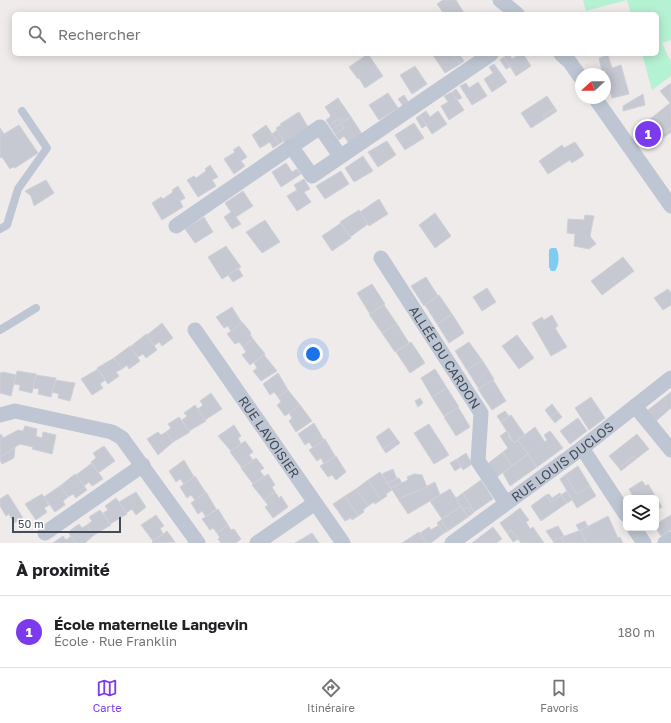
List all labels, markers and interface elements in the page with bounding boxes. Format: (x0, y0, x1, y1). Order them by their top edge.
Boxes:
search box (12, 12, 659, 56)
icon: search (26, 23, 48, 45)
text: Rechercher (58, 25, 141, 43)
north arrow (575, 68, 611, 104)
pin: 1 (635, 119, 661, 149)
street label: ALLÉE DU CARDON (406, 303, 484, 412)
your location (303, 344, 323, 364)
street label: RUE LAVOISIER (235, 393, 303, 481)
street label: RUE LOUIS DUCLOS (508, 418, 617, 505)
map controls (623, 495, 659, 531)
button: layers (623, 495, 659, 531)
scale bar (12, 515, 121, 534)
text: 50 m (18, 517, 44, 530)
text: À proximité (16, 559, 110, 580)
text: École maternelle Langevin (54, 615, 248, 633)
text: 1 (26, 624, 32, 640)
text: 180 m (618, 624, 655, 640)
text: École · Rue Franklin (54, 633, 177, 649)
tab: Carte (93, 677, 122, 714)
tab: Itinéraire (307, 677, 355, 714)
tab: Favoris (540, 677, 578, 714)

